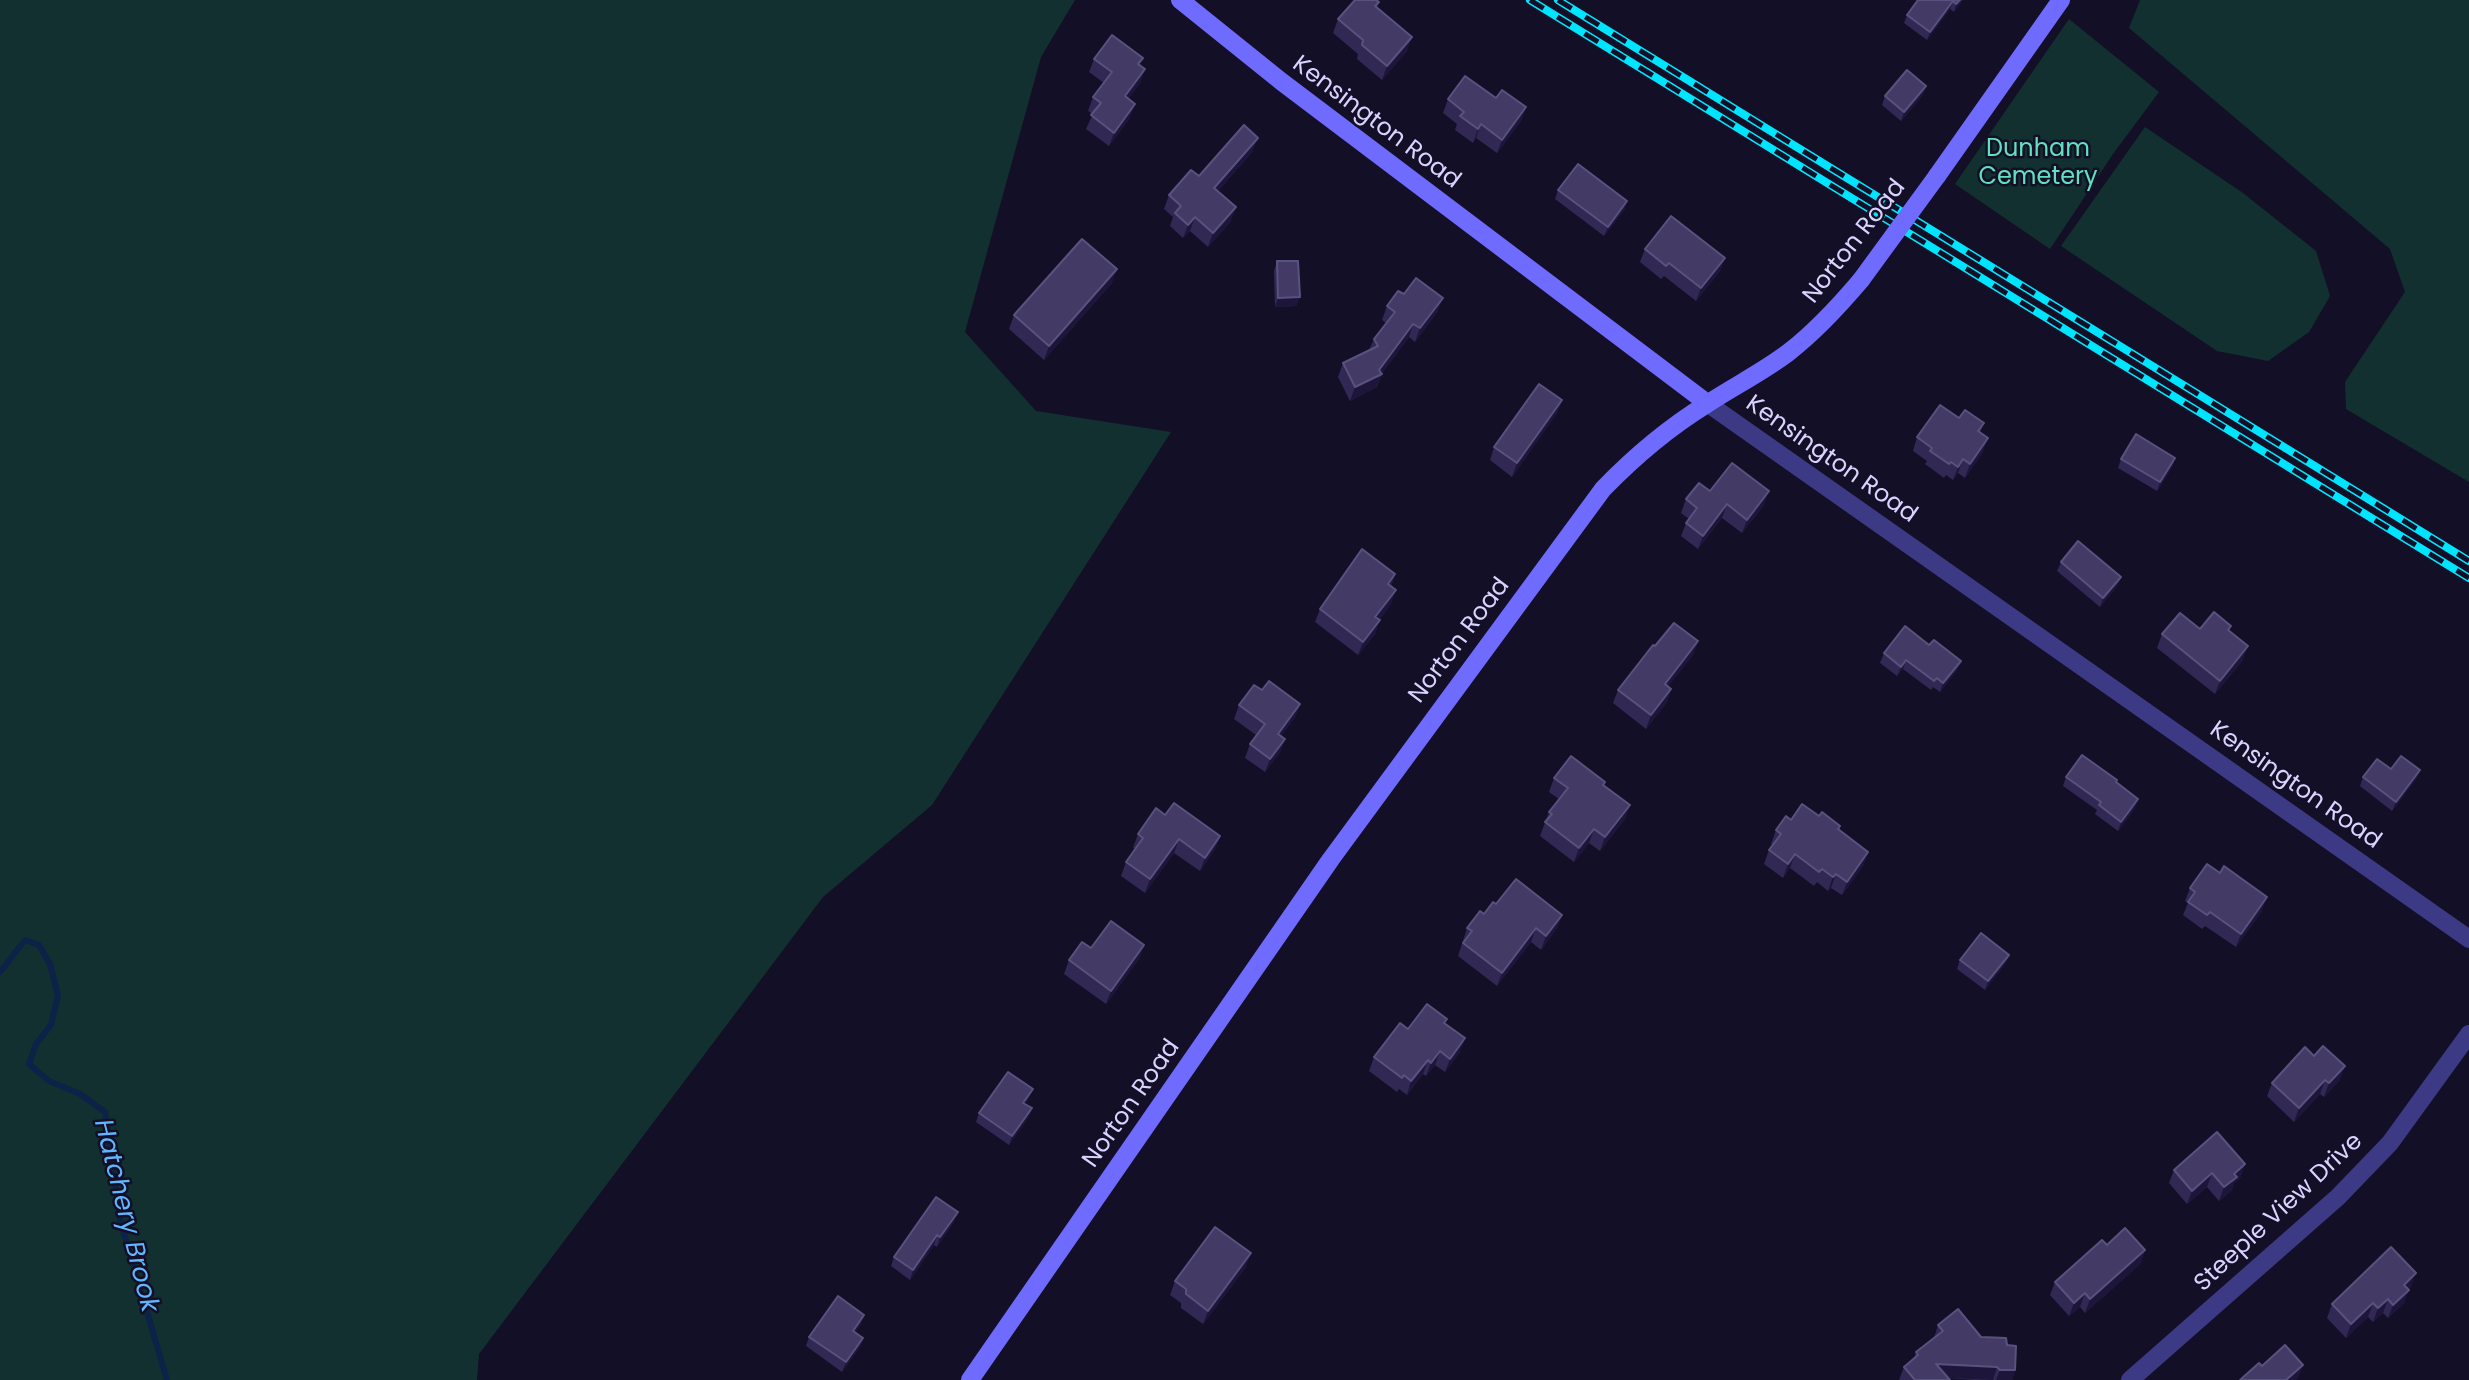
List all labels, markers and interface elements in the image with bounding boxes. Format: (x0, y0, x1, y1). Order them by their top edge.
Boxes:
street label: Kensington Road (1286, 50, 1466, 196)
park label: Dunham Cemetery (1978, 136, 2098, 192)
street label: Norton Road (1798, 174, 1912, 310)
street label: Kensington Road (1740, 390, 1922, 530)
street label: Norton Road (1404, 573, 1516, 709)
street label: Kensington Road (2204, 716, 2386, 856)
street label: Norton Road (1077, 1035, 1187, 1173)
water label: Hatchery Brook (86, 1116, 164, 1316)
street label: Steeple View Drive (2189, 1128, 2369, 1298)

